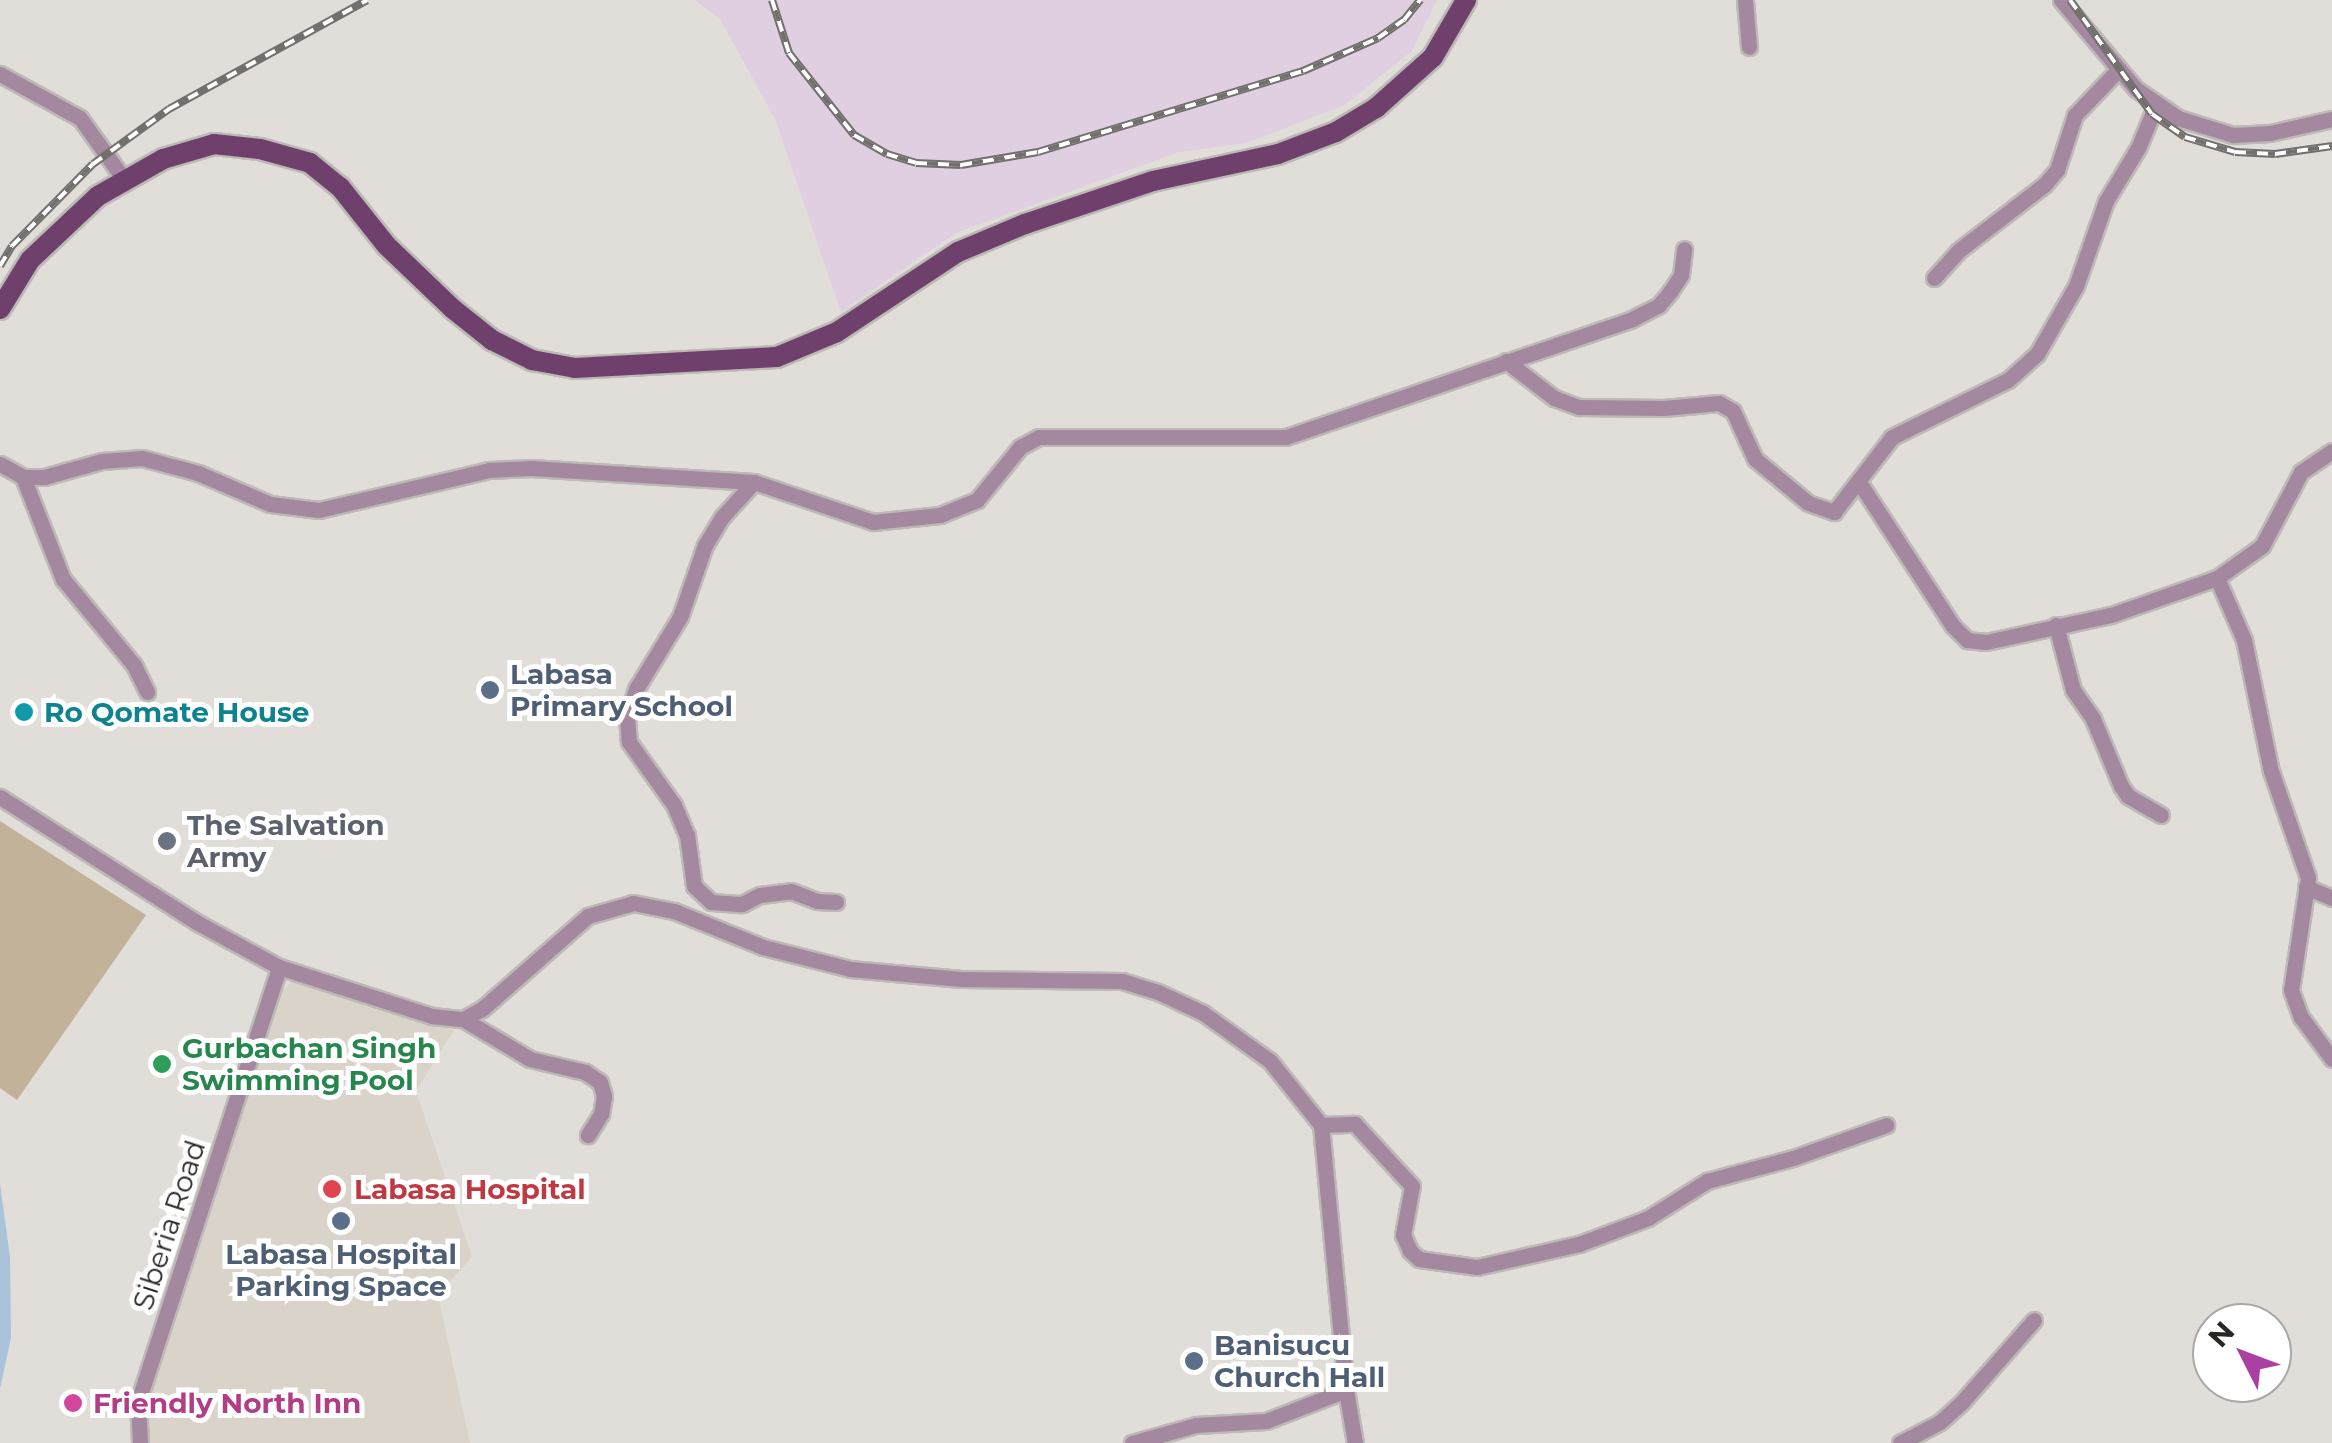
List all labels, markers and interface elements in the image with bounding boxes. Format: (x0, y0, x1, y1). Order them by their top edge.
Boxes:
place label: Labasa Primary School (510, 657, 733, 723)
marker: Labasa Primary School (479, 679, 501, 701)
place label: Ro Qomate House (44, 695, 310, 729)
marker: Ro Qomate House (13, 701, 35, 723)
place label: The Salvation Army (187, 808, 385, 874)
marker: The Salvation Army (156, 830, 178, 852)
place label: Gurbachan Singh Swimming Pool (182, 1031, 436, 1097)
marker: Gurbachan Singh Swimming Pool (151, 1053, 173, 1075)
street label: Siberia Road (126, 1136, 212, 1314)
place label: Labasa Hospital (354, 1172, 586, 1206)
marker: Labasa Hospital (319, 1176, 345, 1202)
marker: Labasa Hospital Parking Space (330, 1210, 352, 1232)
place label: Labasa Hospital Parking Space (225, 1237, 457, 1303)
north arrow (2192, 1303, 2292, 1403)
text: N (2201, 1314, 2241, 1354)
place label: Banisucu Church Hall (1214, 1328, 1385, 1394)
marker: Banisucu Church Hall (1183, 1350, 1205, 1372)
place label: Friendly North Inn (93, 1386, 361, 1420)
marker: Friendly North Inn (62, 1392, 84, 1414)

